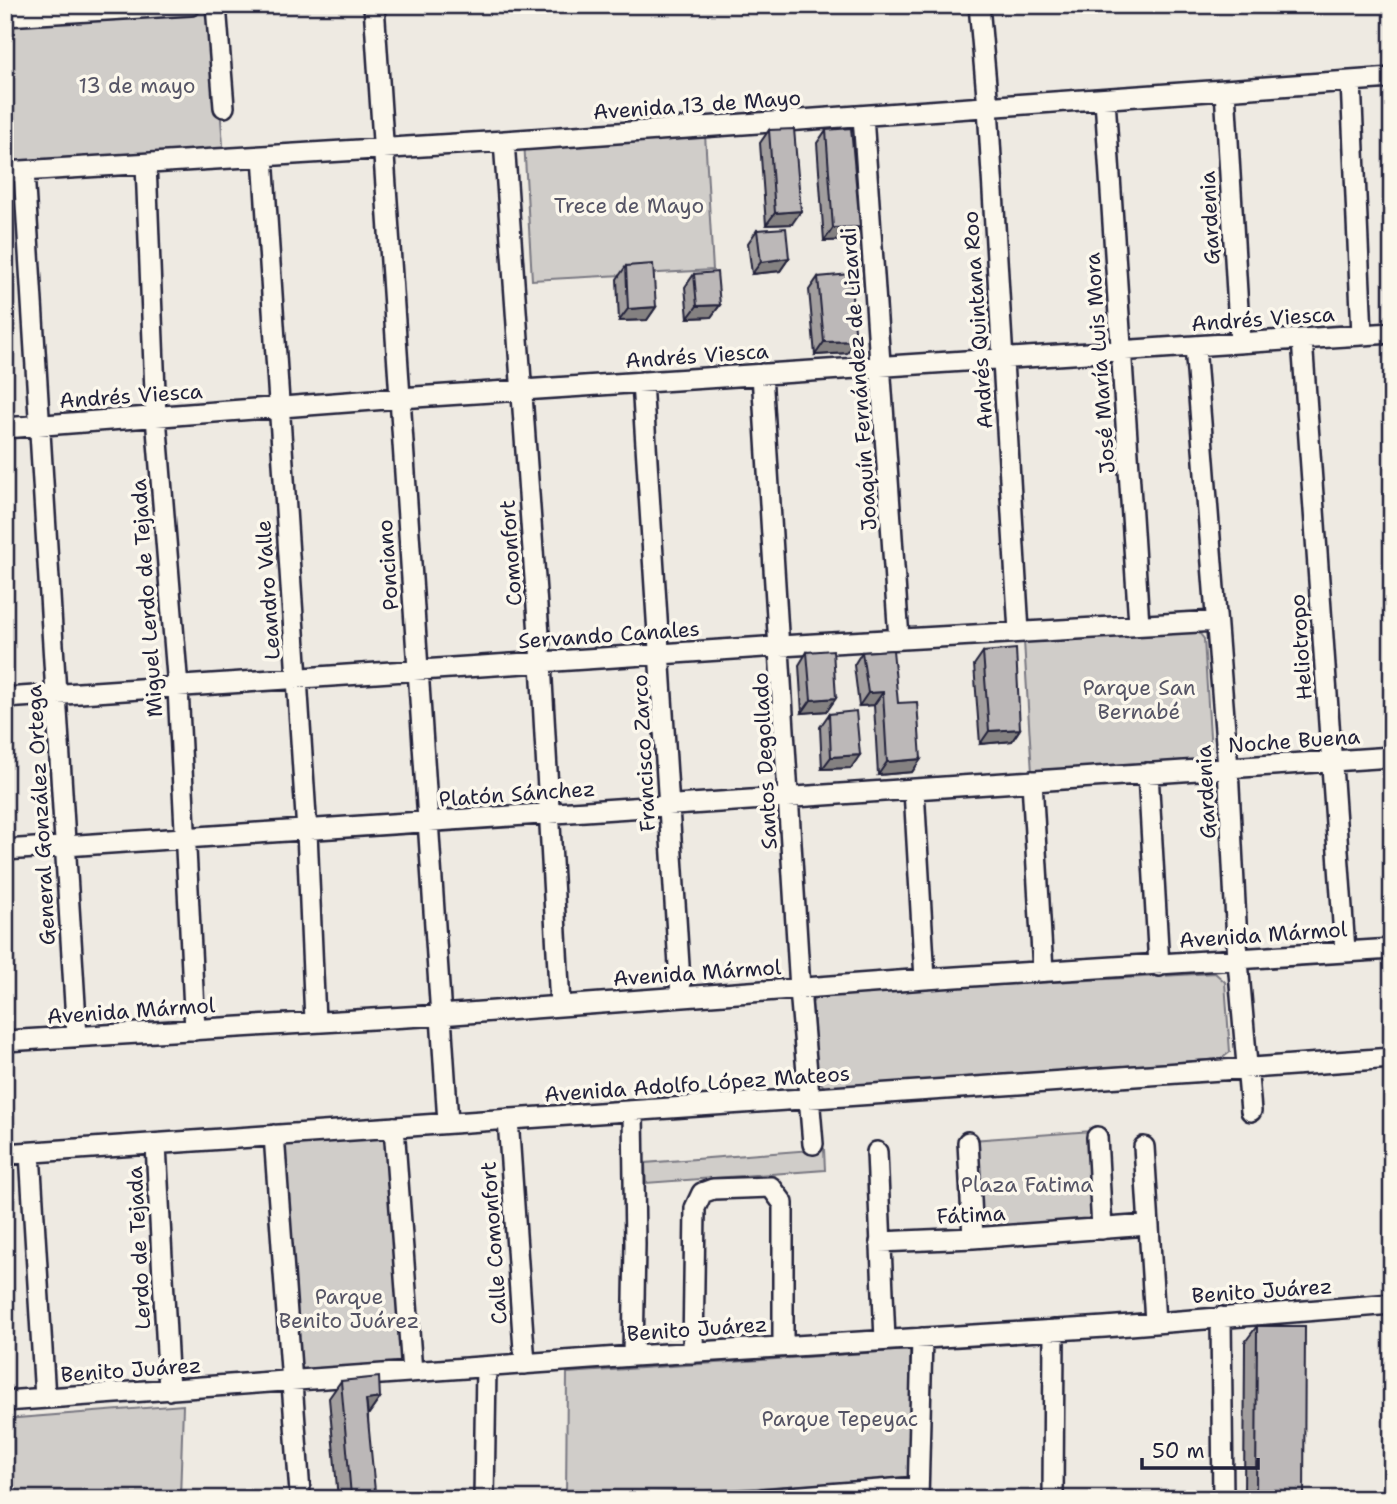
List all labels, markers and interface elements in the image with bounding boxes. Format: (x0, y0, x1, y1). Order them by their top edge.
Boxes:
park label: 13 de mayo (78, 72, 196, 100)
street label: Avenida 13 de Mayo (592, 84, 802, 126)
street label: Gardenia (1194, 170, 1226, 266)
park label: Trece de Mayo (554, 192, 704, 220)
street label: Andrés Quintana Roo (956, 210, 1000, 430)
street label: Joaquín Fernández de Lizardi (834, 226, 884, 532)
street label: José María Luis Mora (1078, 251, 1122, 475)
street label: Andrés Viesca (1190, 300, 1336, 338)
street label: Andrés Viesca (624, 337, 770, 375)
street label: Andrés Viesca (58, 377, 204, 415)
street label: Miguel Lerdo de Tejada (125, 478, 169, 718)
street label: Comonfort (493, 499, 529, 607)
street label: Leandro Valle (249, 519, 287, 661)
street label: Ponciano (371, 519, 405, 611)
street label: Heliotropo (1283, 593, 1319, 701)
street label: Servando Canales (517, 615, 701, 655)
street label: Santos Degollado (746, 672, 784, 850)
street label: Francisco Zarco (626, 674, 662, 832)
park label: Parque San Bernabé (1082, 674, 1196, 726)
street label: General González Ortega (20, 684, 62, 946)
street label: Noche Buena (1227, 722, 1361, 760)
street label: Gardenia (1190, 744, 1222, 840)
street label: Platón Sánchez (438, 775, 596, 813)
street label: Avenida Mármol (1178, 915, 1349, 955)
street label: Avenida Mármol (612, 953, 783, 993)
street label: Avenida Mármol (46, 991, 217, 1031)
street label: Avenida Adolfo López Mateos (543, 1059, 851, 1109)
street label: Calle Comonfort (474, 1160, 514, 1326)
street label: Lerdo de Tejada (121, 1166, 157, 1330)
park label: Plaza Fatima (961, 1171, 1093, 1199)
street label: Fátima (936, 1199, 1006, 1231)
street label: Benito Juárez (1191, 1272, 1333, 1310)
park label: Parque Benito Juárez (279, 1283, 419, 1335)
street label: Benito Juárez (626, 1310, 768, 1348)
street label: Benito Juárez (60, 1351, 202, 1389)
park label: Parque Tepeyac (762, 1405, 918, 1433)
scale bar (1142, 1427, 1257, 1471)
text: 50 m (1152, 1437, 1205, 1465)

